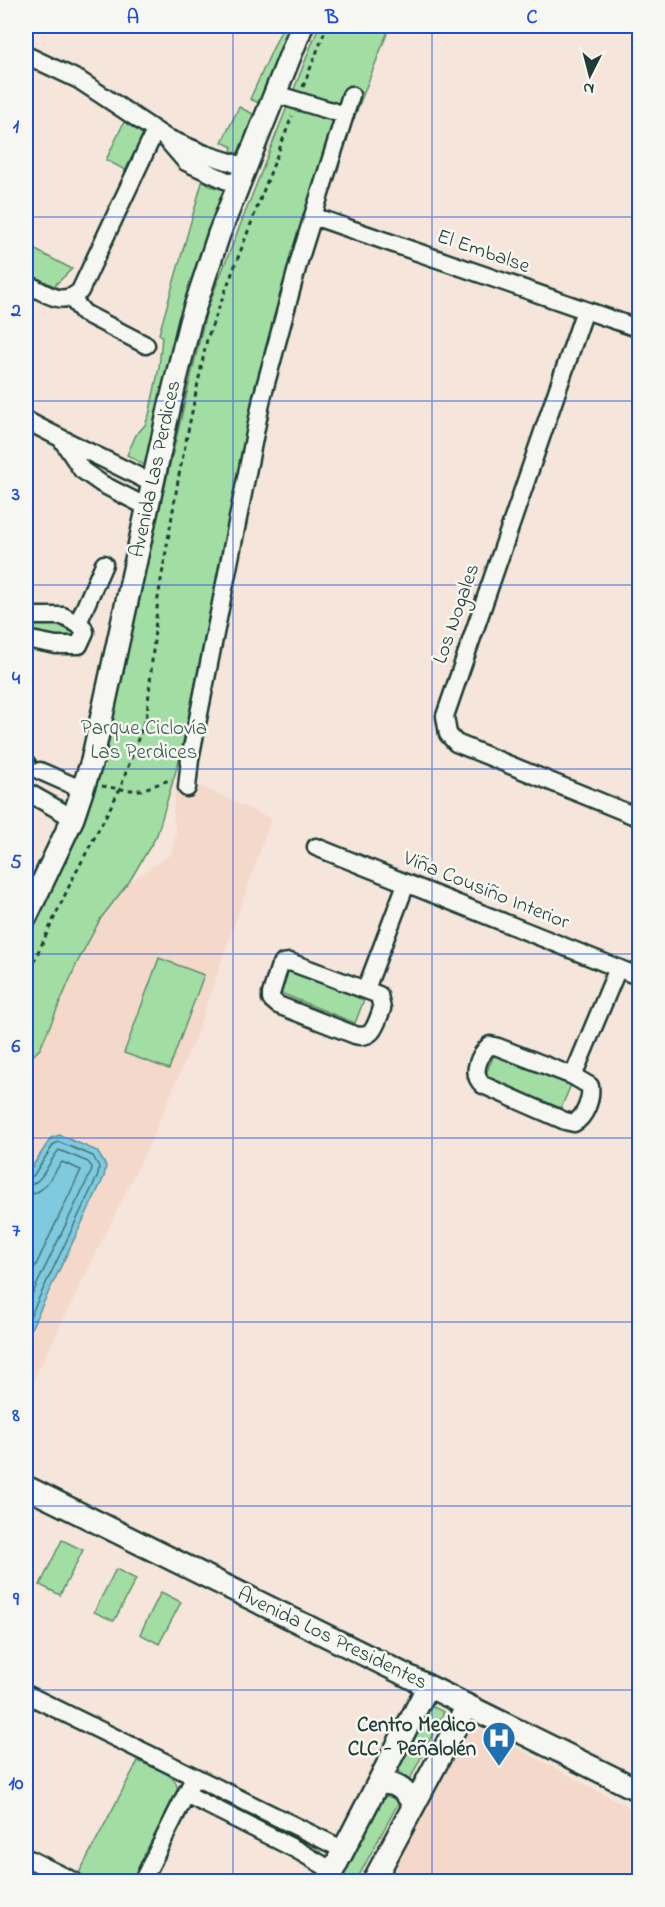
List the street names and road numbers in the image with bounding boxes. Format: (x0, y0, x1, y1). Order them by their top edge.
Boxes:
street label: El Embalse (432, 222, 534, 282)
street label: Avenida Las Perdices (123, 378, 189, 560)
street label: Los Nogales (426, 560, 490, 669)
street label: Viña Cousiño Interior (398, 844, 574, 938)
street label: Avenida Los Presidentes (232, 1580, 432, 1698)

